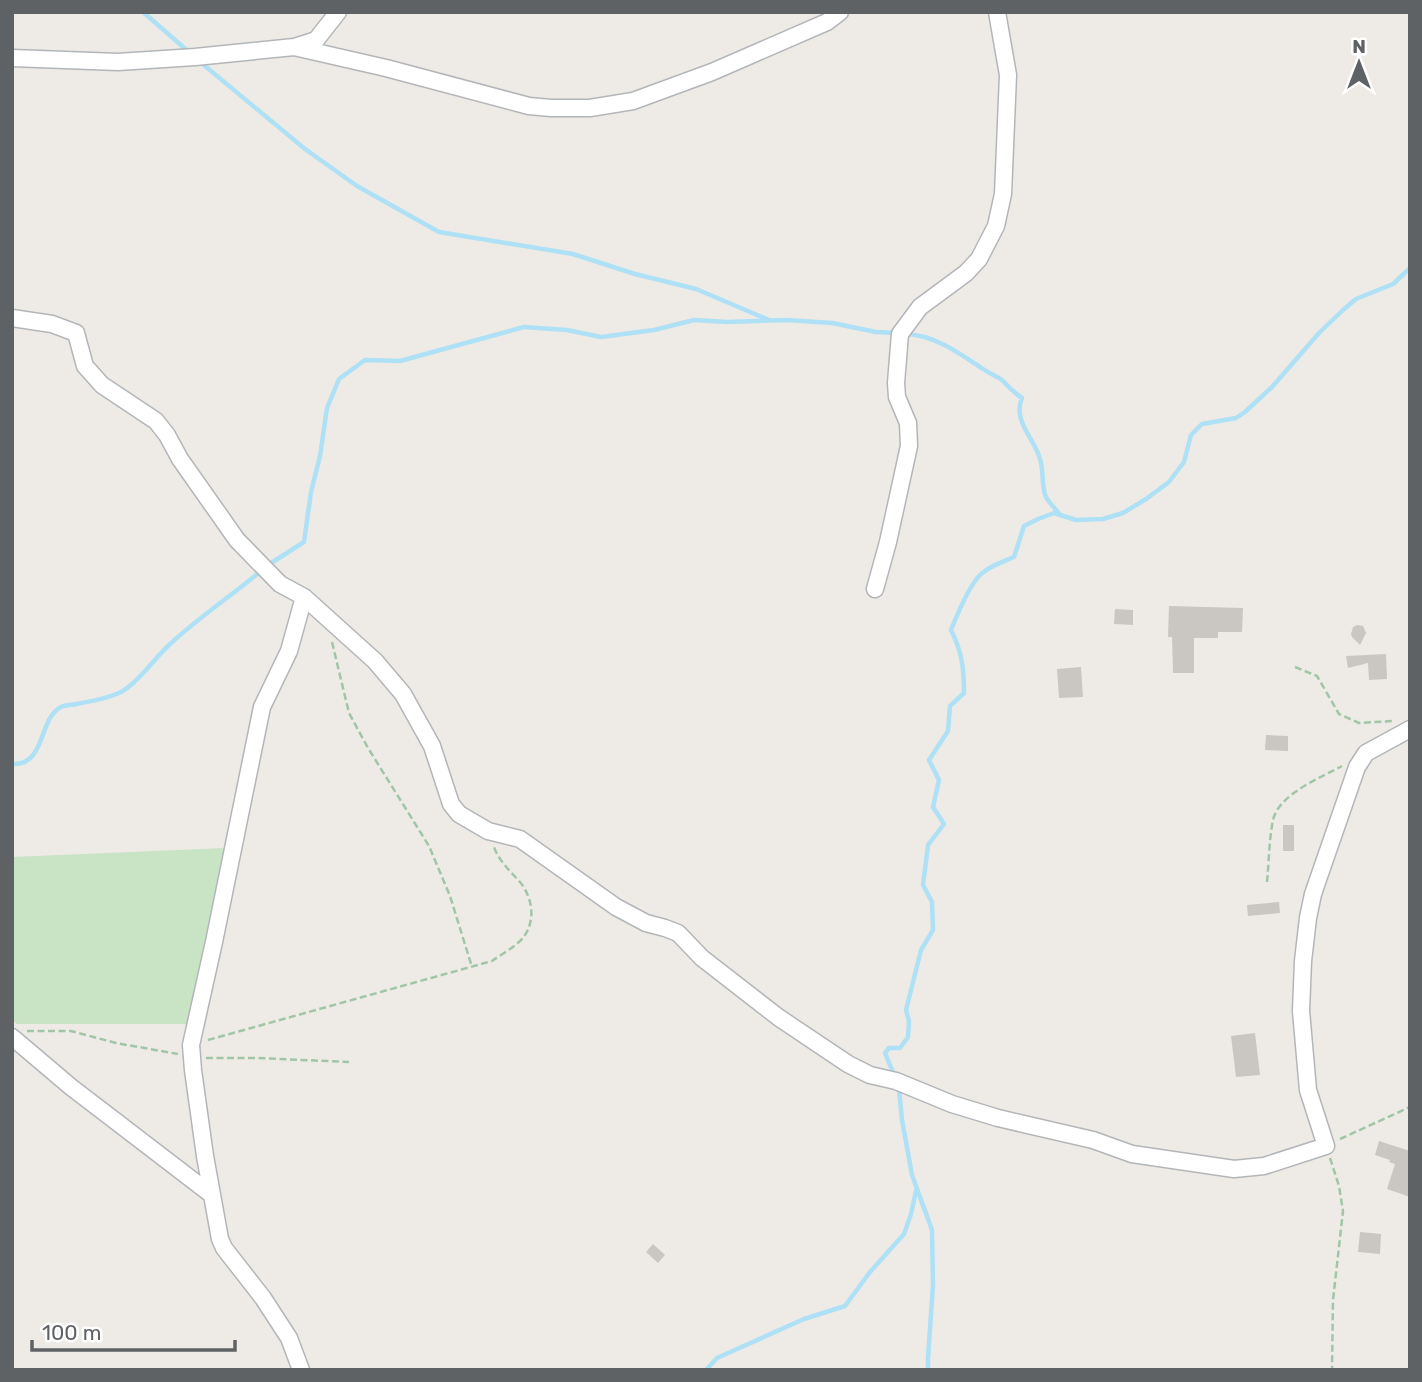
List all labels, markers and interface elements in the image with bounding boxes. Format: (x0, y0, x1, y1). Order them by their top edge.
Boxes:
north arrow (1324, 28, 1394, 98)
text: N (1352, 35, 1366, 58)
scale bar (32, 1308, 234, 1352)
text: 100 m (42, 1320, 101, 1345)

